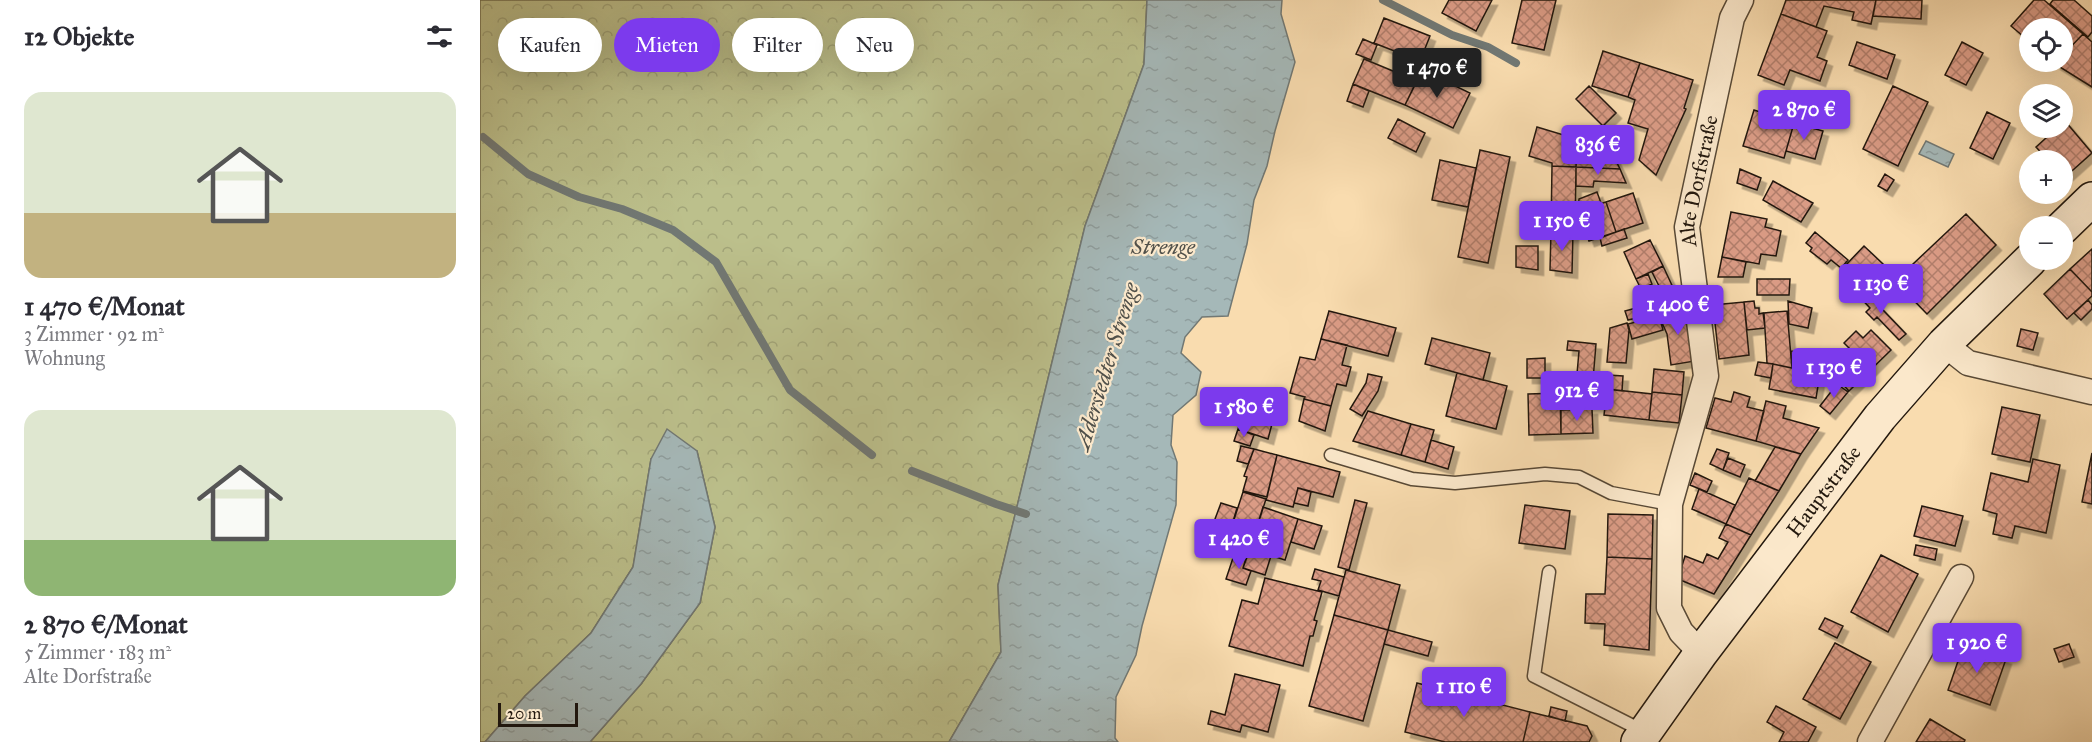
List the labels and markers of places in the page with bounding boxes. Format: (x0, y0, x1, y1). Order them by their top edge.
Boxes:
pin: 1 470 € (1382, 48, 1492, 99)
pin: 2 870 € (1749, 90, 1859, 141)
pin: 836 € (1556, 125, 1640, 176)
pin: 1 150 € (1507, 201, 1617, 252)
pin: 1 130 € (1826, 264, 1936, 315)
pin: 1 400 € (1623, 285, 1733, 336)
pin: 1 130 € (1779, 348, 1889, 399)
pin: 912 € (1535, 371, 1619, 422)
pin: 1 580 € (1189, 387, 1299, 438)
pin: 1 420 € (1184, 519, 1294, 570)
pin: 1 920 € (1922, 623, 2032, 674)
pin: 1 110 € (1409, 667, 1519, 718)

